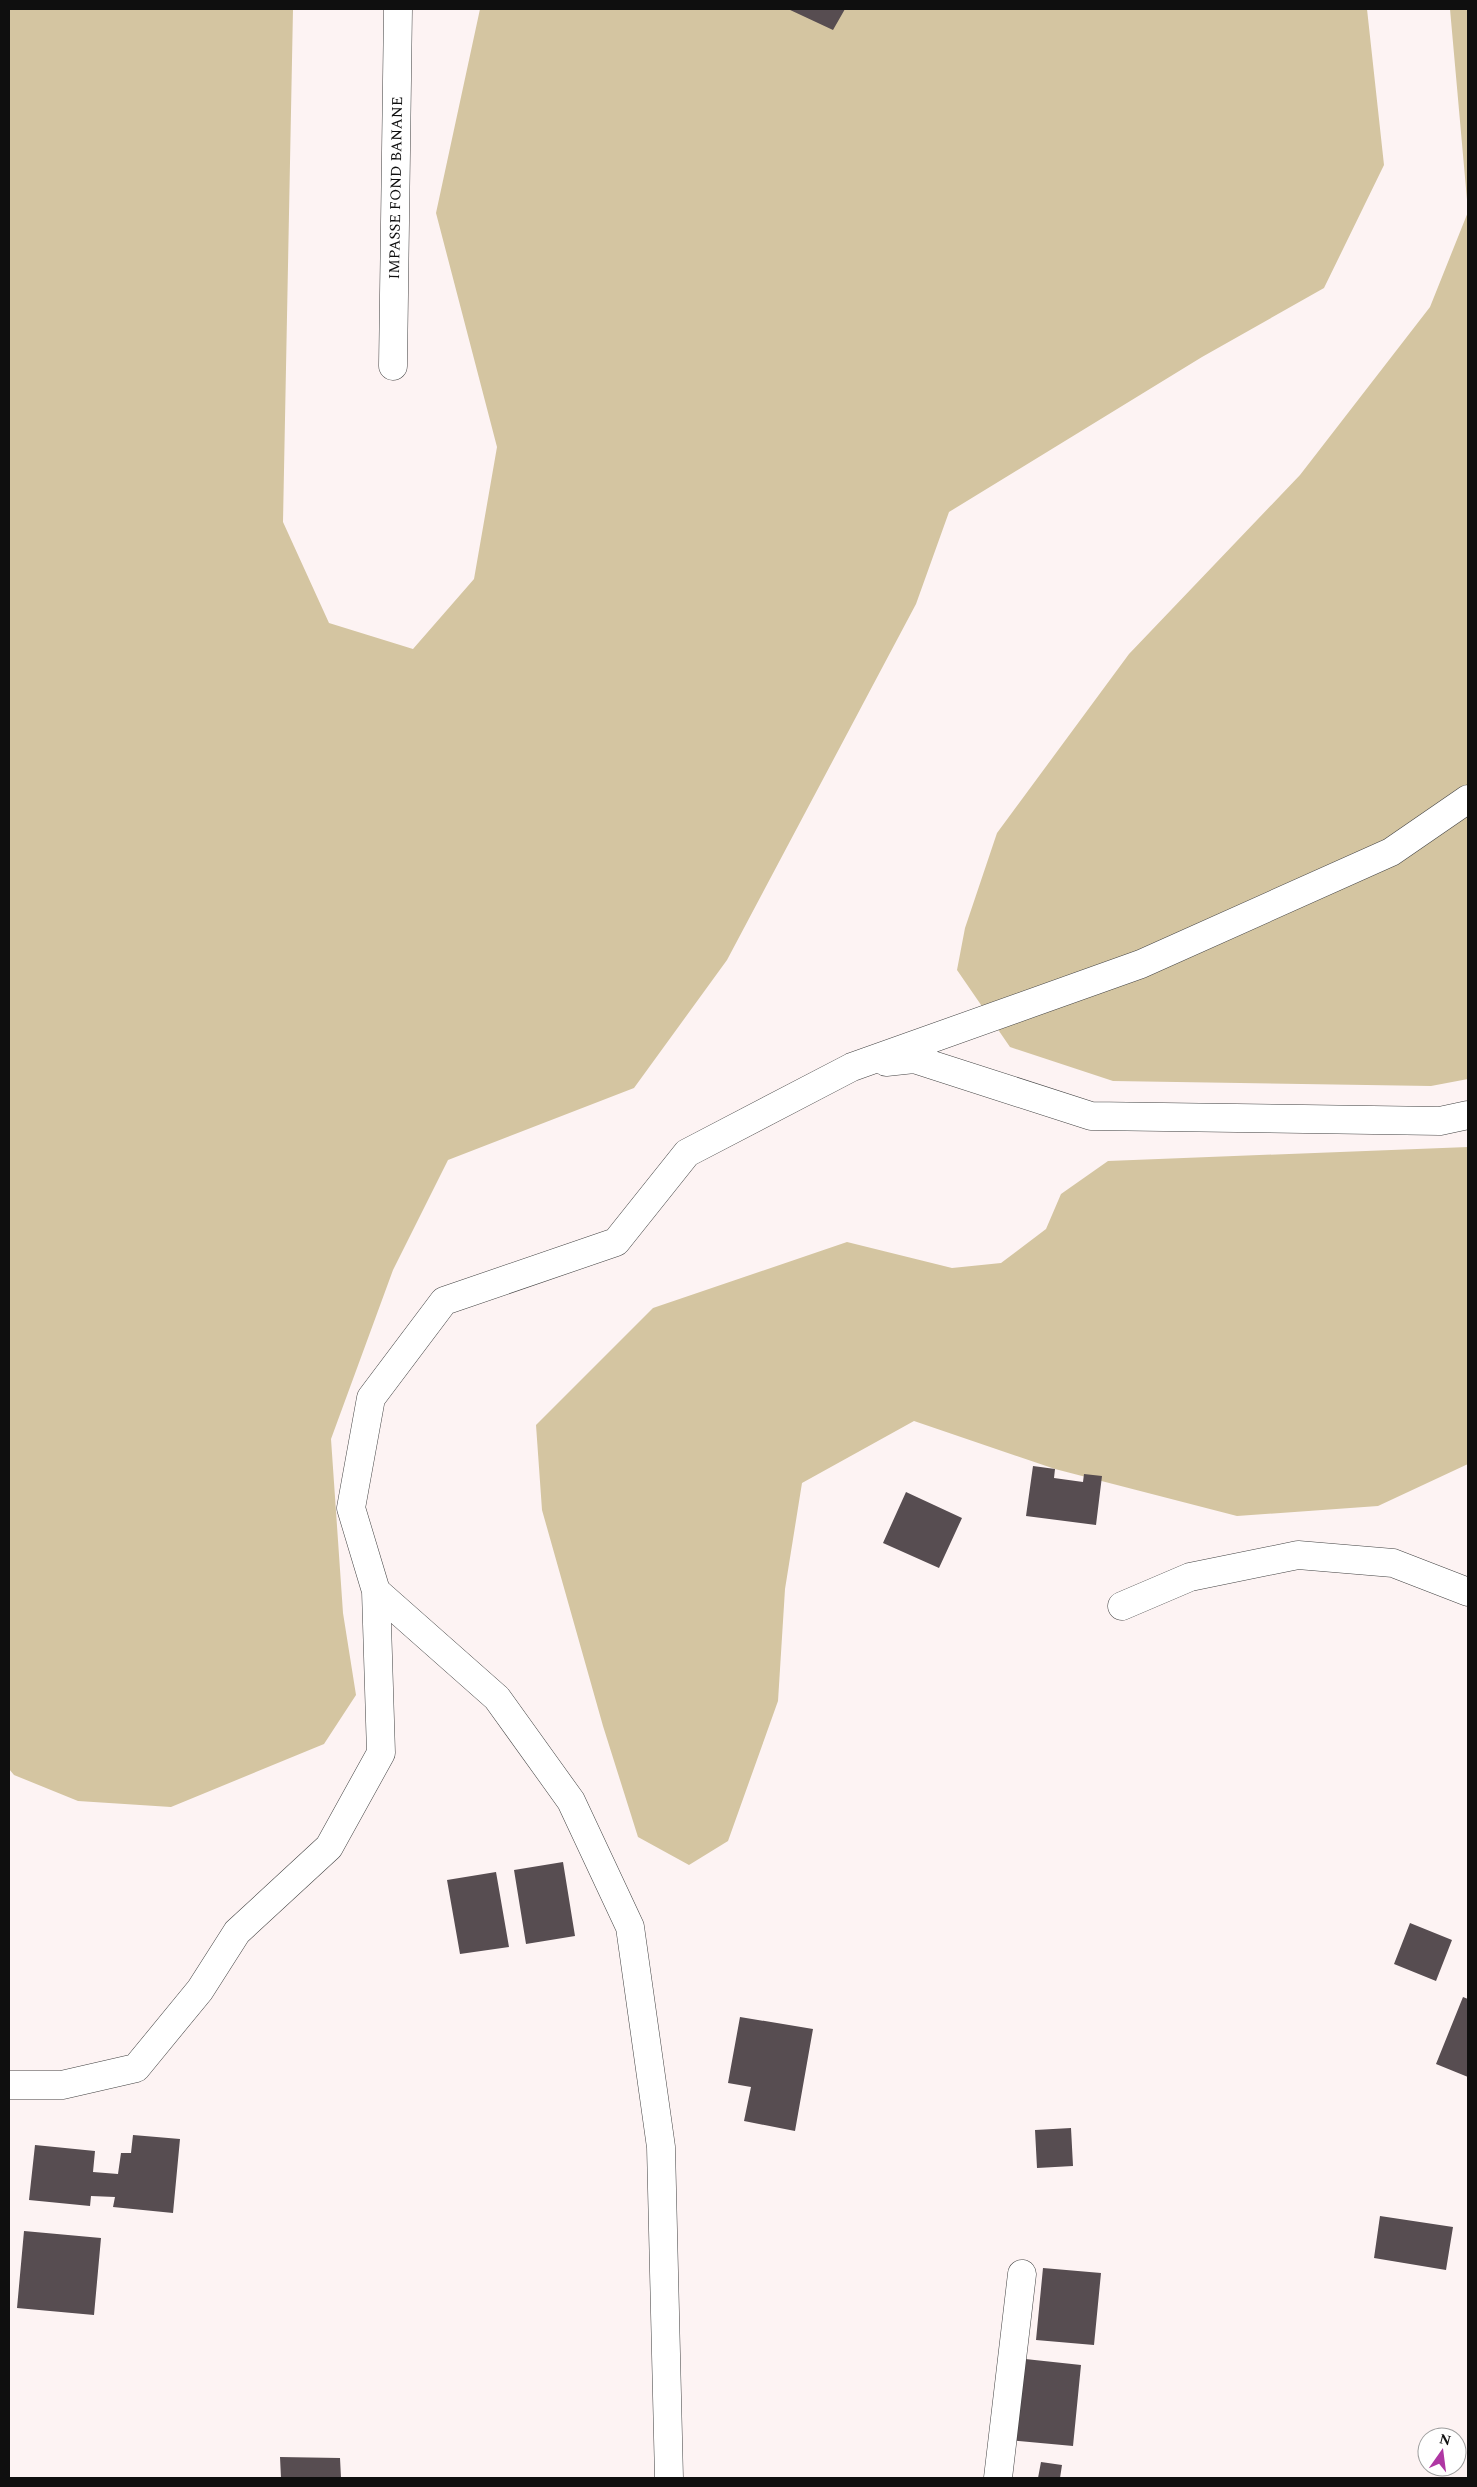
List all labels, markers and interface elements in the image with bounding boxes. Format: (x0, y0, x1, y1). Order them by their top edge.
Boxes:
street label: IMPASSE FOND BANANE (383, 96, 409, 280)
north arrow (1417, 2427, 1467, 2477)
text: N (1437, 2428, 1453, 2451)

